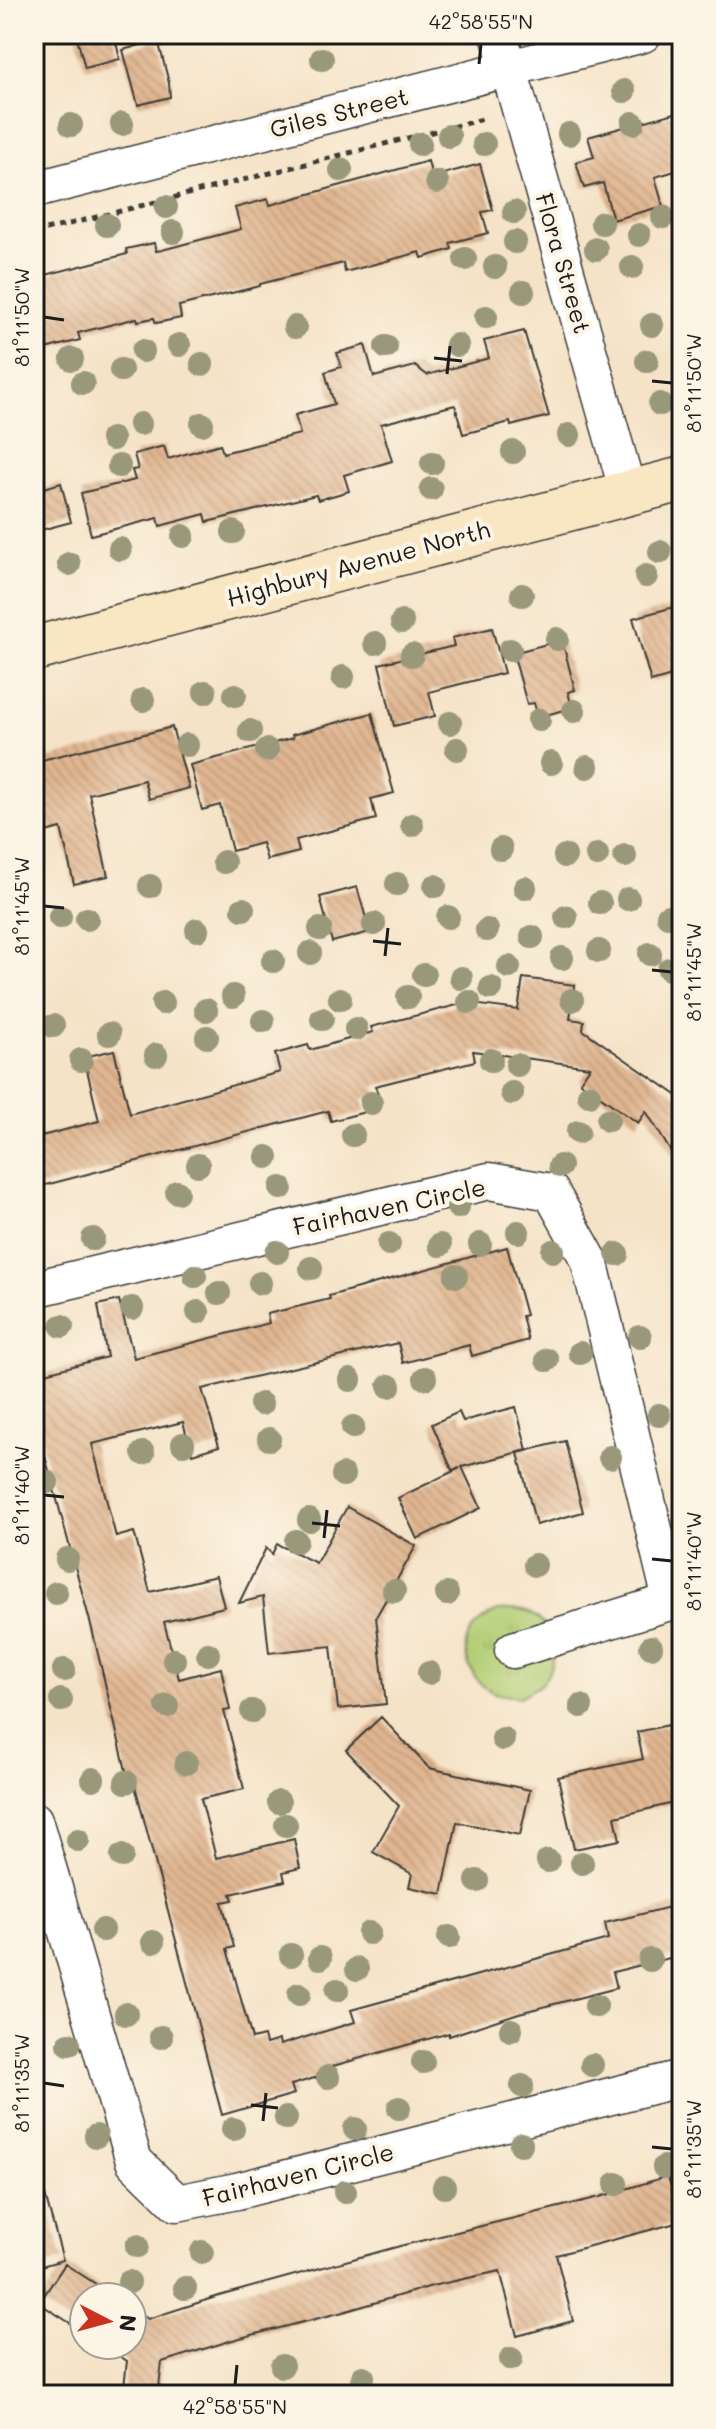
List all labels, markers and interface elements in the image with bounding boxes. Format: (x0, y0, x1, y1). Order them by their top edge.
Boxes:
text: 42°58'55"N (429, 8, 533, 34)
street label: Giles Street (266, 80, 412, 144)
street label: Flora Street (529, 189, 599, 337)
text: 81°11'50"W (8, 267, 34, 367)
text: 81°11'50"W (680, 333, 706, 433)
street label: Highbury Avenue North (223, 513, 493, 613)
text: 81°11'45"W (8, 856, 34, 956)
text: 81°11'45"W (680, 922, 706, 1022)
street label: Fairhaven Circle (290, 1170, 488, 1242)
text: 81°11'40"W (8, 1445, 34, 1545)
text: 81°11'40"W (680, 1511, 706, 1611)
text: 81°11'35"W (8, 2033, 34, 2133)
text: 81°11'35"W (680, 2099, 706, 2199)
street label: Fairhaven Circle (199, 2135, 397, 2213)
north arrow (68, 2281, 148, 2361)
text: N (113, 2313, 144, 2333)
text: 42°58'55"N (183, 2393, 287, 2419)

